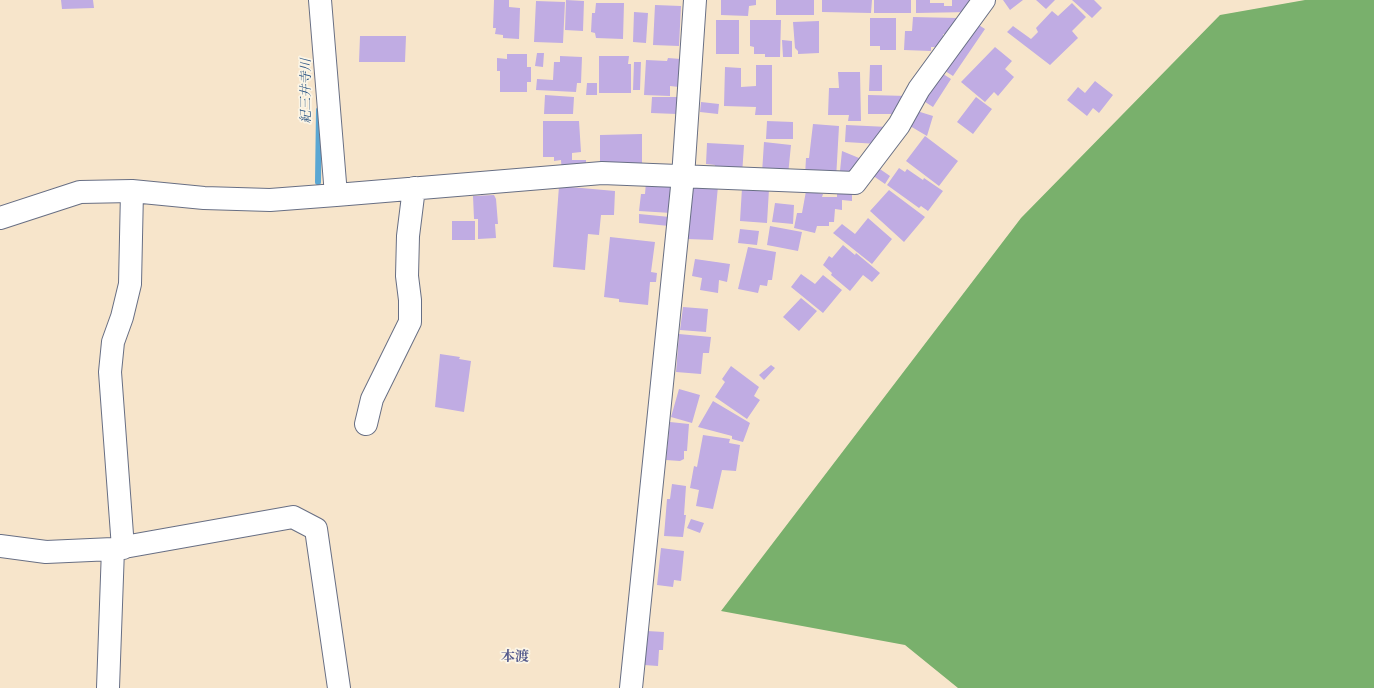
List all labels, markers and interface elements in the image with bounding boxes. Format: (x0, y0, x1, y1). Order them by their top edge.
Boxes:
water label: 紀三井寺川 (300, 59, 316, 123)
district label: 本渡 (501, 651, 529, 667)

